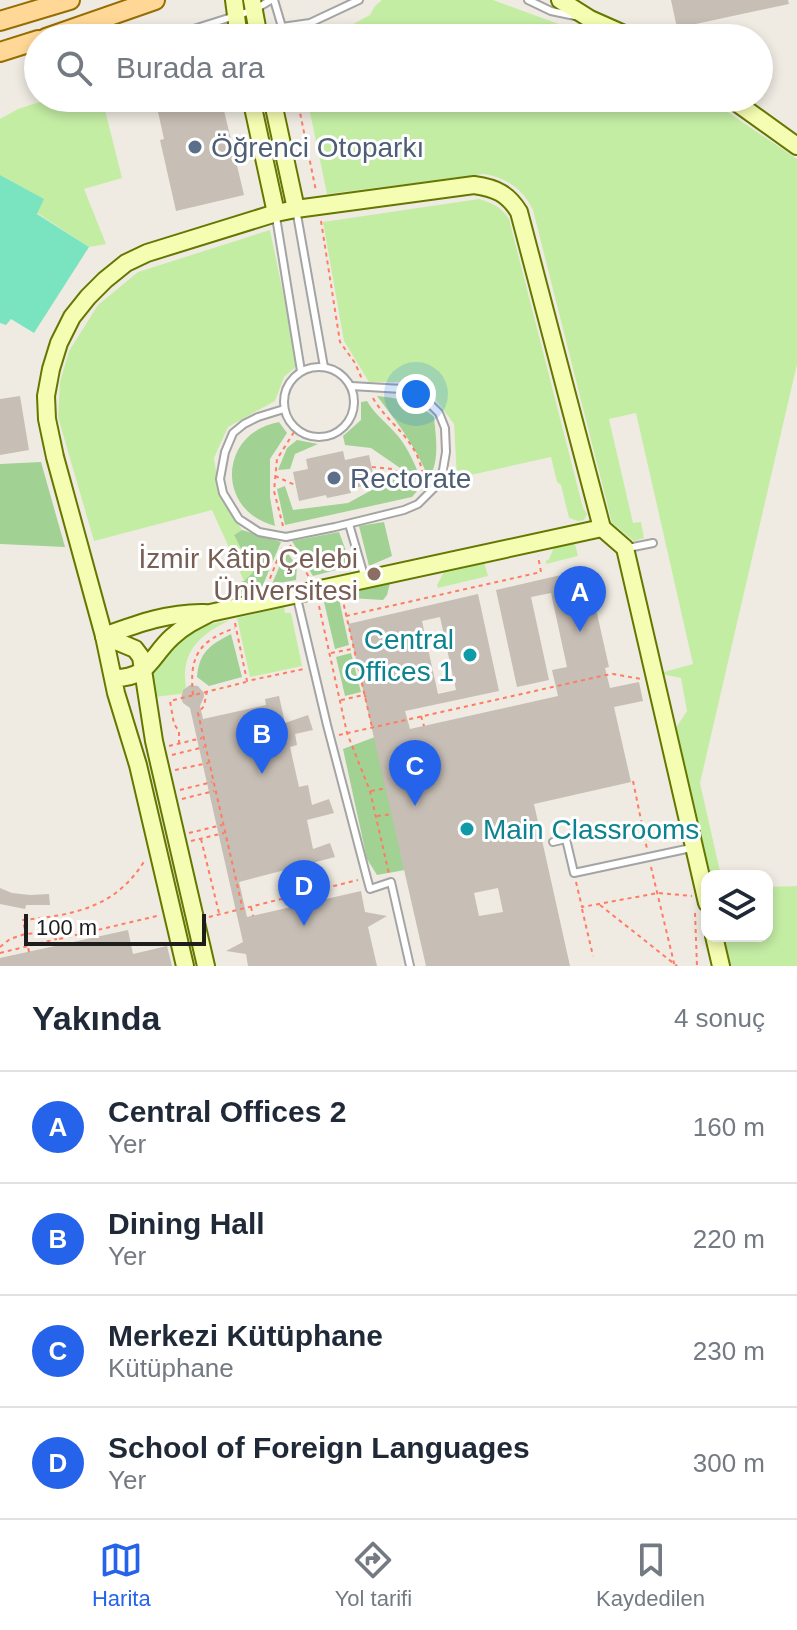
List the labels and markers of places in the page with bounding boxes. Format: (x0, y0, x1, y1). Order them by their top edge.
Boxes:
place label: Öğrenci Otoparkı (211, 132, 424, 163)
marker: Öğrenci Otoparkı (186, 138, 204, 156)
place label: Rectorate (350, 463, 471, 494)
marker: Rectorate (325, 469, 343, 487)
place label: İzmir Kâtip Çelebi Üniversitesi (139, 543, 358, 606)
marker: İzmir Kâtip Çelebi Üniversitesi (365, 565, 383, 583)
pin: A (554, 566, 606, 632)
place label: Central Offices 1 (344, 624, 454, 687)
marker: Central Offices 1 (461, 646, 479, 664)
pin: B (236, 708, 288, 774)
pin: C (389, 740, 441, 806)
place label: Main Classrooms (483, 814, 699, 845)
marker: Main Classrooms (458, 820, 476, 838)
pin: D (278, 860, 330, 926)

